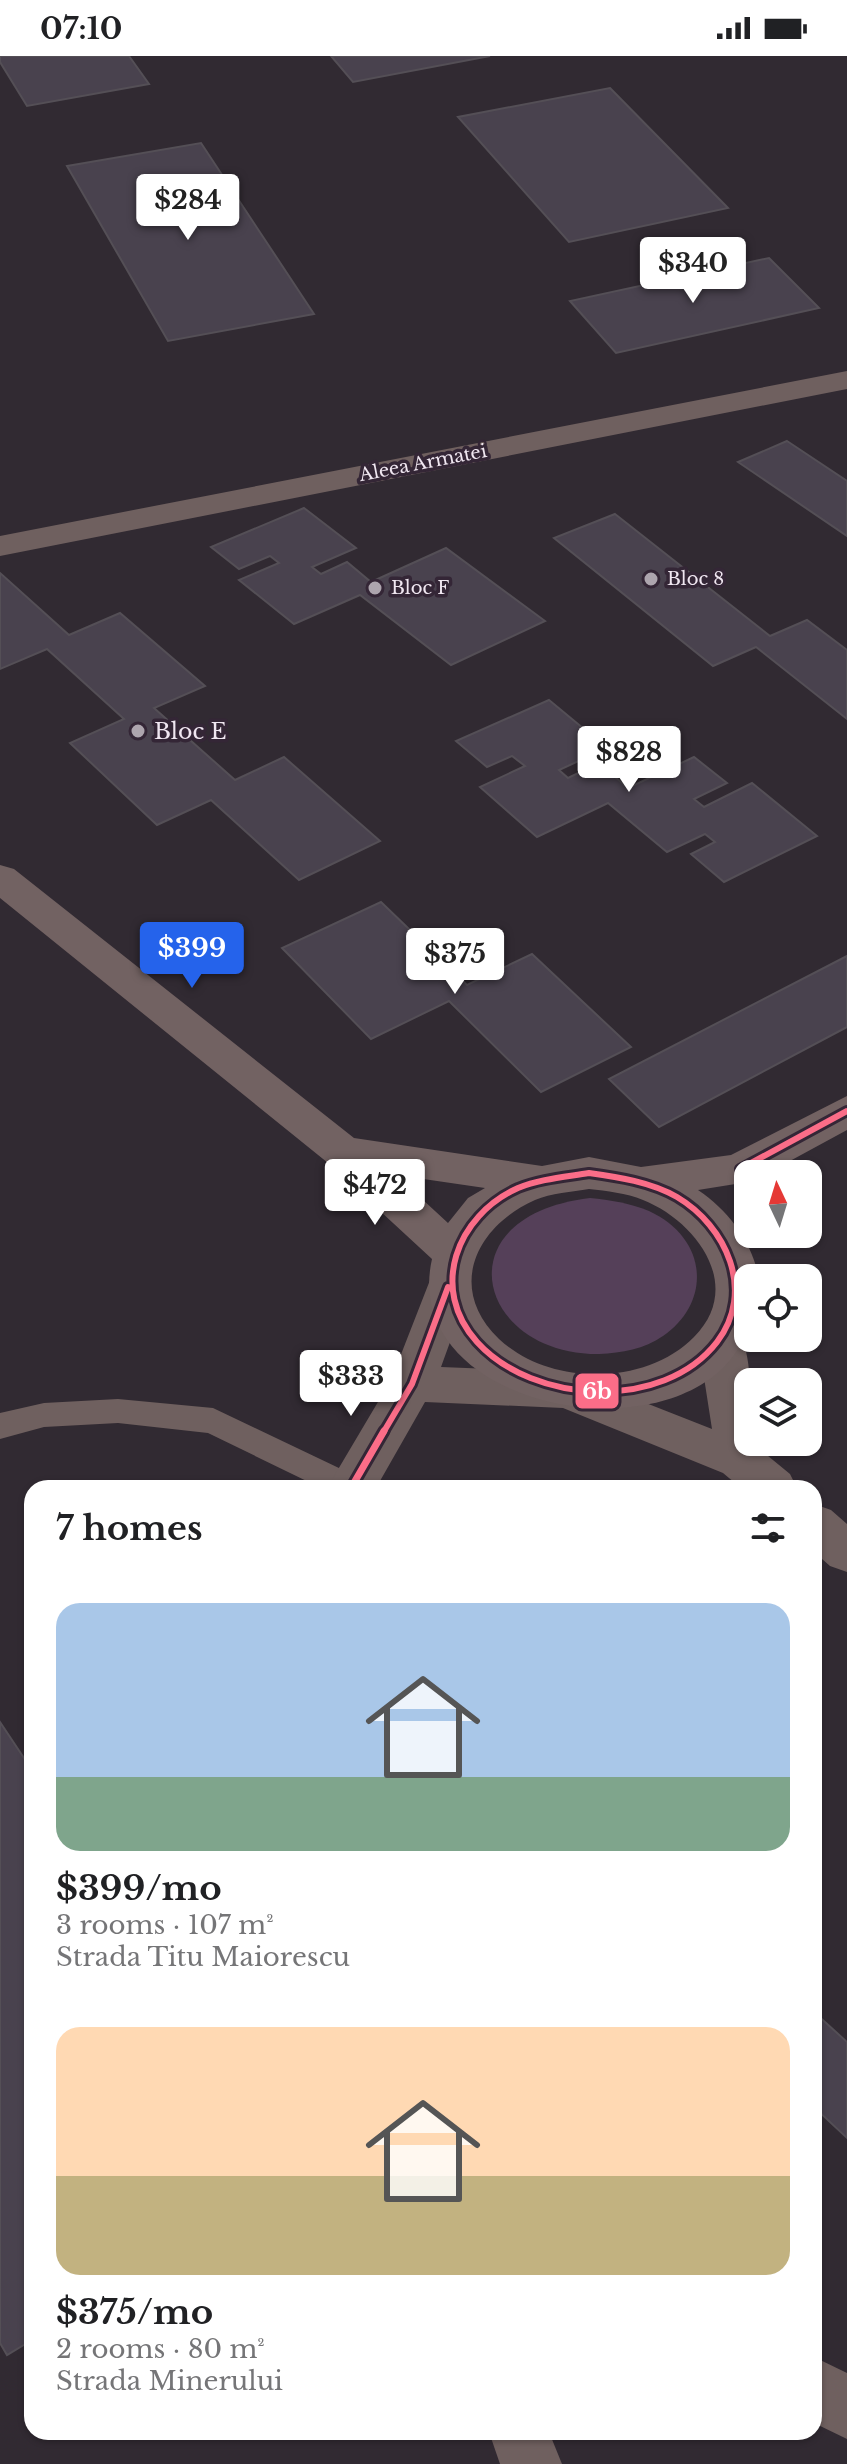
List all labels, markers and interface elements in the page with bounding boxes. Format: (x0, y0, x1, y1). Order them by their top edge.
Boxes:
text: 07:10 (40, 10, 122, 47)
pin: $284 (141, 174, 235, 242)
text: $284 (154, 184, 222, 216)
pin: $340 (646, 237, 740, 305)
text: $340 (658, 247, 728, 279)
street label: Aleea Armatei (356, 440, 489, 486)
place label: Bloc 8 (667, 568, 724, 590)
marker: Bloc 8 (642, 570, 660, 588)
place label: Bloc F (391, 577, 449, 599)
marker: Bloc F (366, 579, 384, 597)
place label: Bloc E (154, 718, 227, 745)
marker: Bloc E (129, 722, 147, 740)
pin: $828 (582, 726, 676, 794)
text: $828 (596, 736, 662, 768)
pin: $399 (145, 922, 239, 990)
pin: $375 (408, 928, 502, 996)
text: $399 (158, 932, 226, 964)
text: $375 (424, 938, 486, 970)
pin: $472 (328, 1159, 422, 1227)
north arrow (734, 1160, 822, 1248)
map controls (734, 1160, 822, 1456)
text: $472 (343, 1169, 407, 1201)
button: locate (734, 1264, 822, 1352)
pin: $333 (304, 1350, 398, 1418)
text: $333 (318, 1360, 384, 1392)
button: layers (734, 1368, 822, 1456)
line badge: 6b (574, 1372, 620, 1410)
text: 6b (582, 1378, 612, 1405)
icon: filters (746, 1506, 790, 1550)
text: 7 homes (56, 1507, 203, 1549)
icon: home (351, 1655, 495, 1799)
text: $399/mo (56, 1867, 222, 1909)
text: 3 rooms · 107 m² (56, 1909, 274, 1941)
text: Strada Titu Maiorescu (56, 1941, 350, 1973)
icon: home (351, 2079, 495, 2223)
text: $375/mo (56, 2291, 213, 2333)
text: 2 rooms · 80 m² (56, 2333, 265, 2365)
text: Strada Minerului (56, 2365, 283, 2397)

